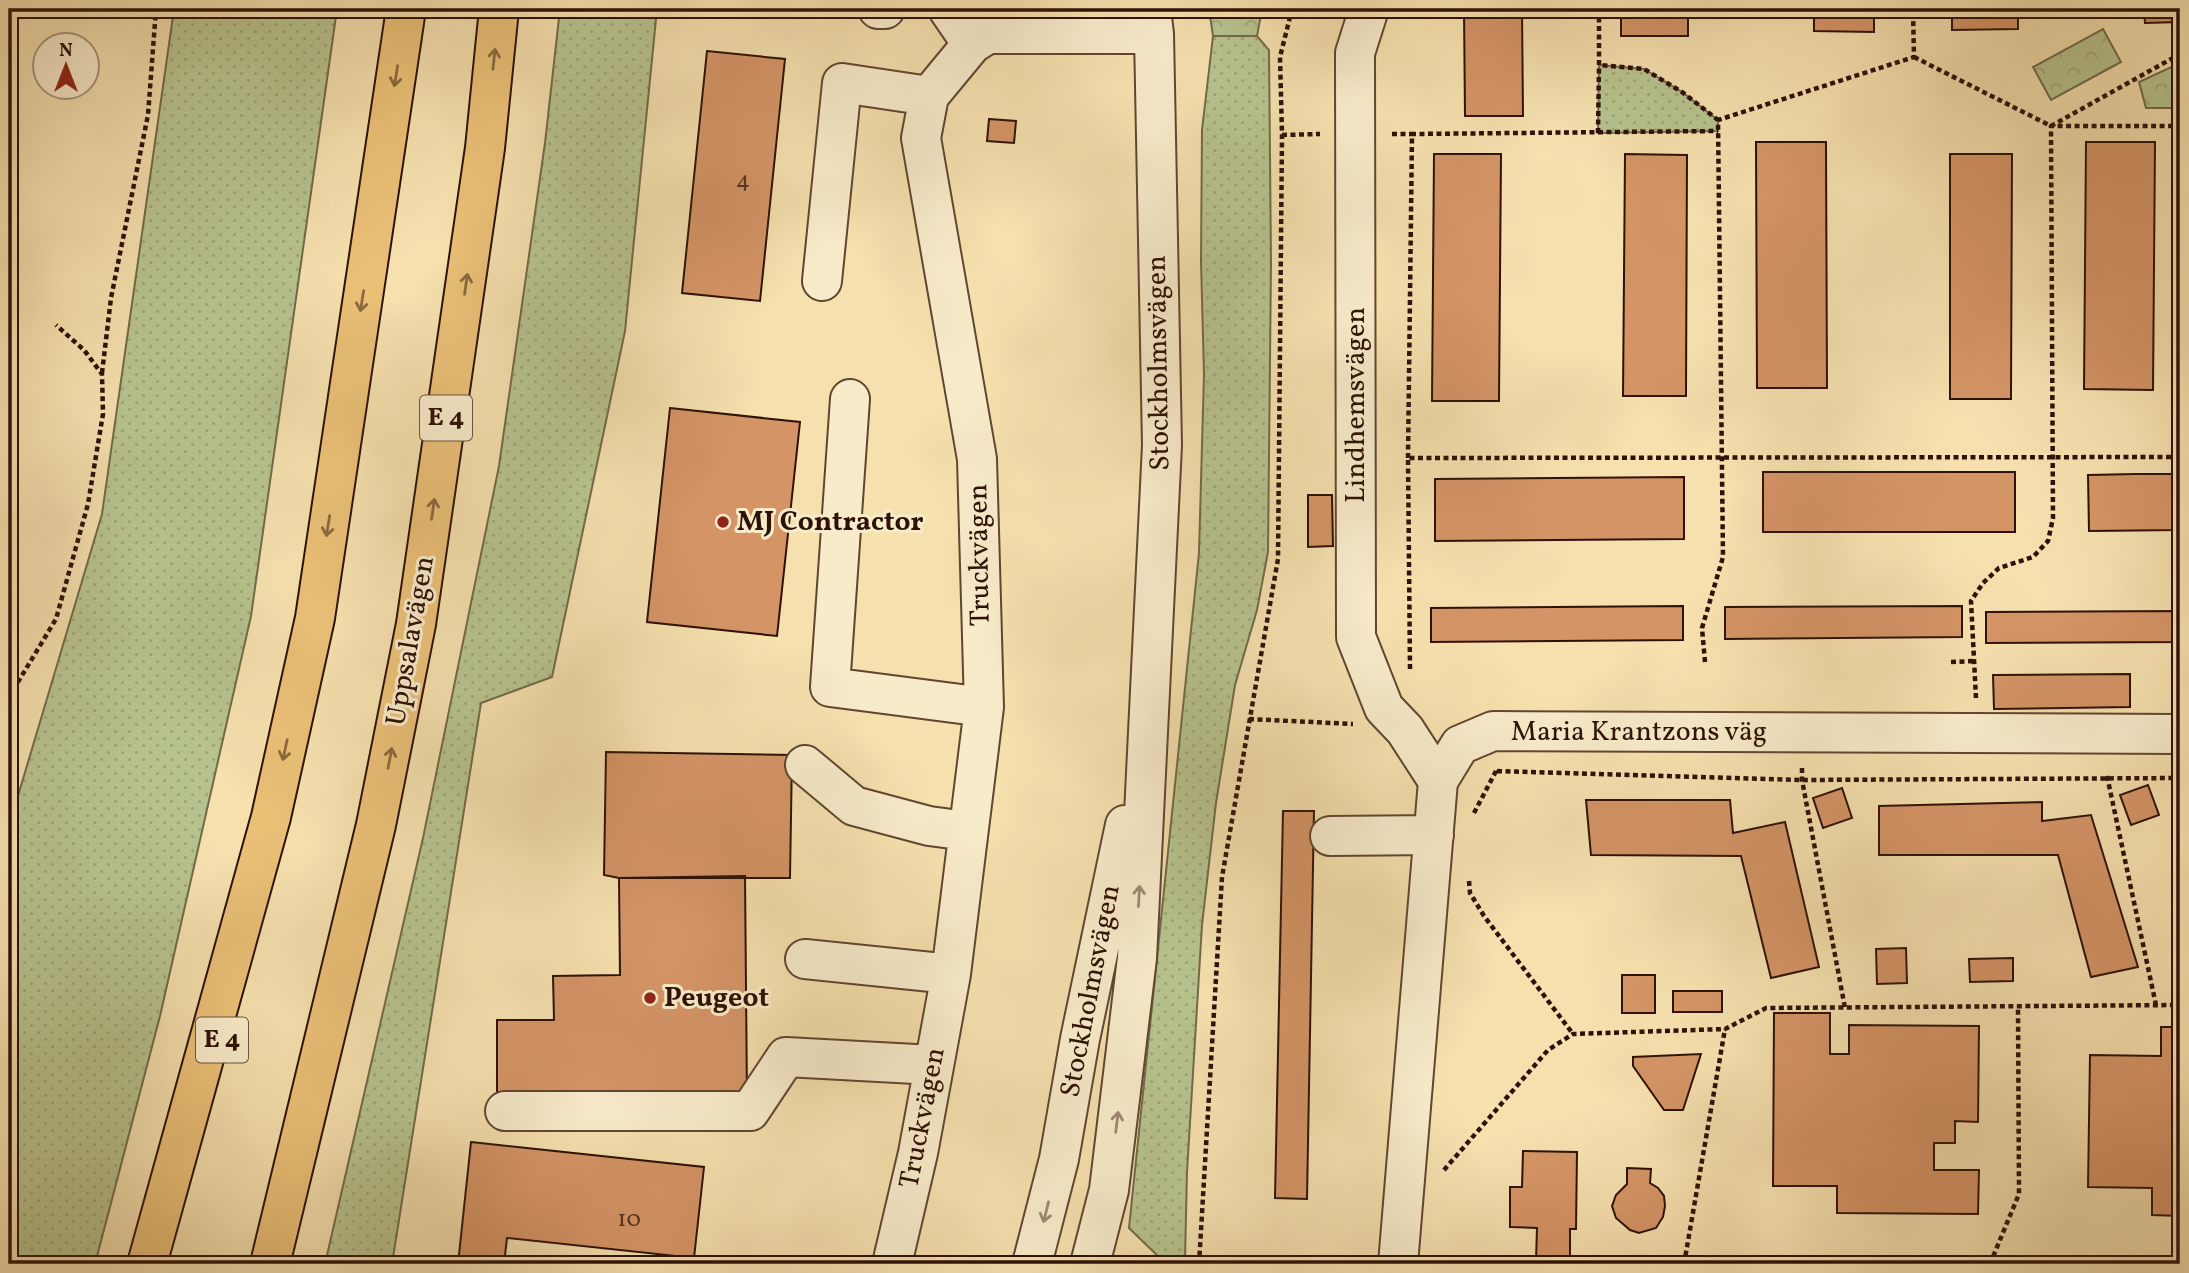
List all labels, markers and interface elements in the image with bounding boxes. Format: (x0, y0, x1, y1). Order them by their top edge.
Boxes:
north arrow (32, 32, 102, 102)
text: N (59, 38, 73, 64)
one-way arrow (488, 48, 501, 71)
one-way arrow (389, 64, 402, 87)
house number: 4 (736, 164, 750, 198)
street label: Stockholmsvägen (1138, 255, 1180, 471)
one-way arrow (459, 273, 472, 296)
one-way arrow (355, 289, 368, 312)
street label: Lindhemsvägen (1337, 307, 1376, 503)
road number: E 4 (420, 396, 472, 440)
street label: Truckvägen (959, 483, 1001, 627)
one-way arrow (427, 499, 440, 521)
place label: MJ Contractor (737, 503, 924, 542)
one-way arrow (321, 514, 334, 537)
marker: MJ Contractor (715, 514, 731, 530)
street label: Uppsalavägen (377, 553, 445, 729)
street label: Maria Krantzons väg (1511, 713, 1767, 752)
one-way arrow (278, 738, 292, 761)
one-way arrow (383, 747, 397, 770)
street label: Stockholmsvägen (1051, 881, 1131, 1101)
one-way arrow (1133, 885, 1146, 908)
place label: Peugeot (664, 979, 769, 1018)
marker: Peugeot (642, 990, 658, 1006)
road number: E 4 (196, 1018, 248, 1063)
street label: Truckvägen (890, 1044, 956, 1192)
one-way arrow (1111, 1112, 1124, 1134)
one-way arrow (1039, 1200, 1052, 1223)
house number: 10 (617, 1203, 641, 1237)

